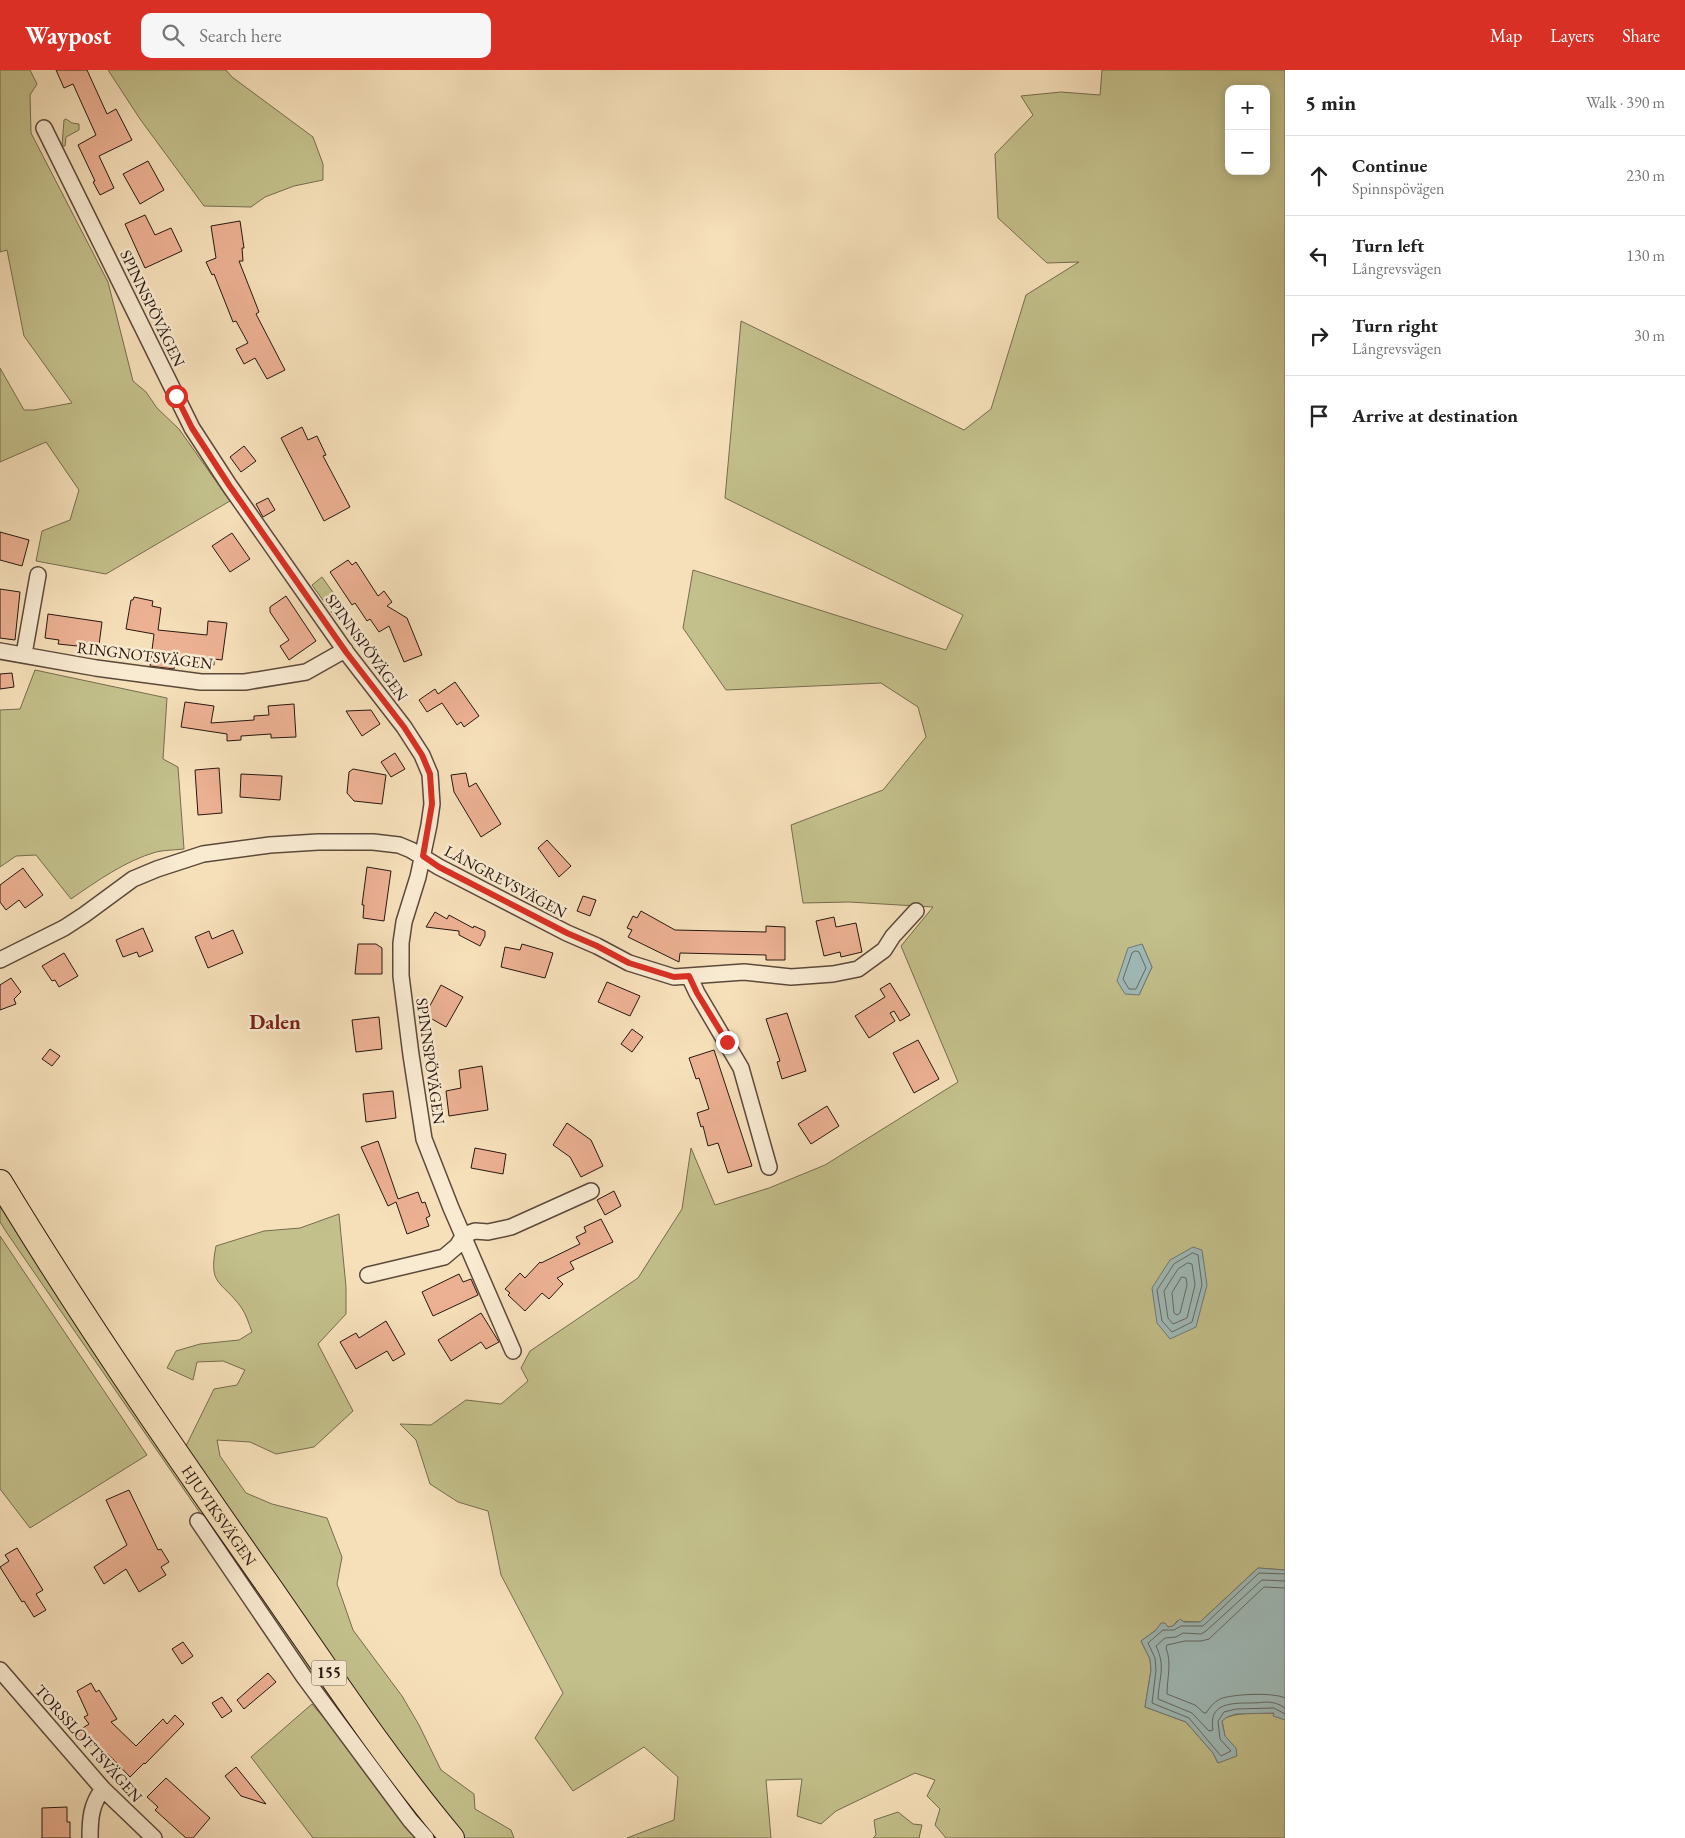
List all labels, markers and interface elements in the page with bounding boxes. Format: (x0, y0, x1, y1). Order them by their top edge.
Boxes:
search box (141, 13, 491, 58)
text: Waypost (25, 20, 111, 51)
icon: search (159, 21, 187, 49)
text: Search here (199, 23, 282, 48)
text: Map (1490, 24, 1522, 47)
text: Layers (1550, 24, 1594, 47)
text: Share (1622, 24, 1660, 47)
map controls (1225, 85, 1270, 175)
button: + (1225, 85, 1270, 130)
text: 5 min (1305, 89, 1356, 116)
text: Walk · 390 m (1586, 92, 1665, 113)
button: − (1225, 130, 1270, 175)
text: Continue (1352, 153, 1427, 178)
icon: ahead (1305, 162, 1333, 190)
text: 230 m (1626, 165, 1665, 186)
text: Spinnspövägen (1352, 178, 1445, 199)
text: Turn left (1352, 233, 1424, 258)
icon: left (1305, 242, 1333, 270)
text: 130 m (1626, 245, 1665, 266)
street label: SPINNSPÖVÄGEN (115, 246, 190, 370)
text: Långrevsvägen (1352, 258, 1442, 279)
text: Turn right (1352, 313, 1438, 338)
icon: right (1305, 322, 1333, 350)
text: 30 m (1634, 325, 1665, 346)
text: Långrevsvägen (1352, 338, 1442, 359)
route start (165, 385, 188, 408)
icon: arrive (1305, 402, 1333, 430)
text: Arrive at destination (1352, 403, 1518, 428)
street label: SPINNSPÖVÄGEN (321, 590, 413, 705)
street label: RINGNOTSVÄGEN (76, 637, 214, 674)
street label: LÅNGREVSVÄGEN (441, 840, 571, 923)
street label: SPINNSPÖVÄGEN (411, 996, 450, 1126)
district label: Dalen (249, 1008, 301, 1035)
route end (716, 1031, 739, 1054)
street label: HJUVIKSVÄGEN (177, 1461, 261, 1570)
road number: 155 (312, 1660, 346, 1686)
street label: TORSSLOTTSVÄGEN (30, 1680, 147, 1807)

